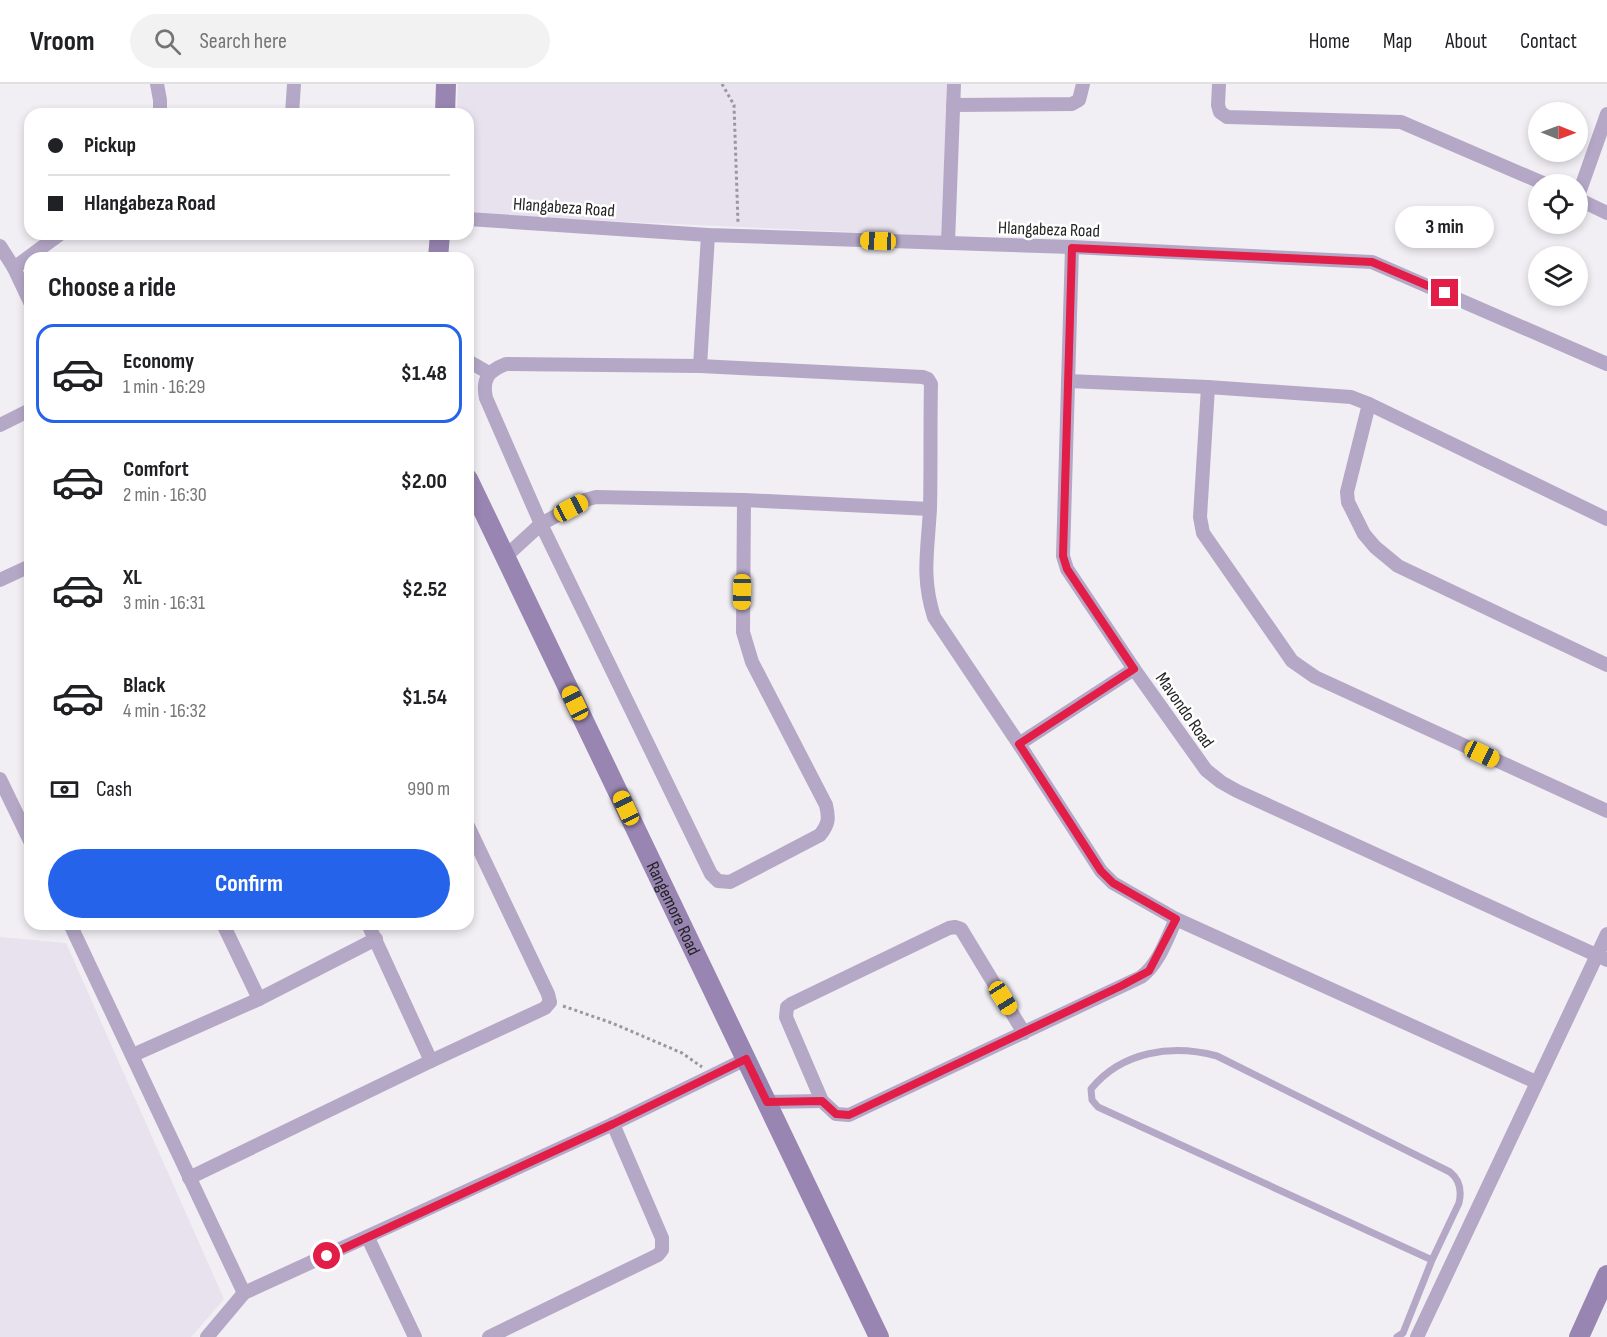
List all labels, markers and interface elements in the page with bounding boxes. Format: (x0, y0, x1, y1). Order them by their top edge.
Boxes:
search box (130, 14, 550, 68)
text: Vroom (30, 25, 94, 58)
icon: search (151, 25, 184, 58)
text: Search here (199, 28, 287, 55)
text: Home (1309, 29, 1350, 54)
text: Map (1383, 29, 1412, 54)
text: About (1445, 29, 1487, 54)
text: Contact (1520, 29, 1577, 54)
north arrow (1528, 102, 1588, 162)
map controls (1528, 102, 1588, 306)
text: Pickup (84, 132, 136, 159)
button: locate (1528, 174, 1588, 234)
text: Hlangabeza Road (84, 190, 216, 217)
street label: Hlangabeza Road (512, 193, 616, 222)
callout: 3 min (1396, 206, 1494, 248)
text: 3 min (1425, 215, 1464, 239)
street label: Hlangabeza Road (998, 217, 1100, 242)
car (860, 231, 896, 251)
button: layers (1528, 246, 1588, 306)
text: Choose a ride (48, 272, 176, 304)
route end (1431, 279, 1458, 306)
icon: car (51, 347, 105, 401)
text: Economy (123, 348, 194, 375)
text: $1.48 (401, 360, 447, 387)
text: 1 min · 16:29 (123, 375, 205, 399)
icon: car (51, 455, 105, 509)
text: Comfort (123, 456, 189, 483)
text: $2.00 (401, 468, 447, 495)
text: 2 min · 16:30 (123, 483, 207, 507)
car (551, 492, 591, 524)
icon: car (51, 563, 105, 617)
text: XL (123, 564, 142, 591)
car (733, 574, 751, 610)
text: $2.52 (402, 576, 447, 603)
text: 3 min · 16:31 (123, 591, 205, 615)
street label: Mavondo Road (1151, 668, 1218, 752)
icon: car (51, 671, 105, 725)
text: Black (123, 672, 165, 699)
car (559, 683, 591, 723)
text: $1.54 (402, 684, 447, 711)
text: 4 min · 16:32 (123, 699, 206, 723)
car (1462, 738, 1502, 770)
icon: cash (48, 773, 81, 806)
text: Cash (96, 776, 132, 803)
text: 990 m (407, 777, 450, 801)
car (610, 788, 642, 828)
button: Confirm (48, 849, 450, 918)
street label: Rangemore Road (642, 858, 705, 959)
car (986, 978, 1020, 1018)
route start (313, 1242, 340, 1269)

